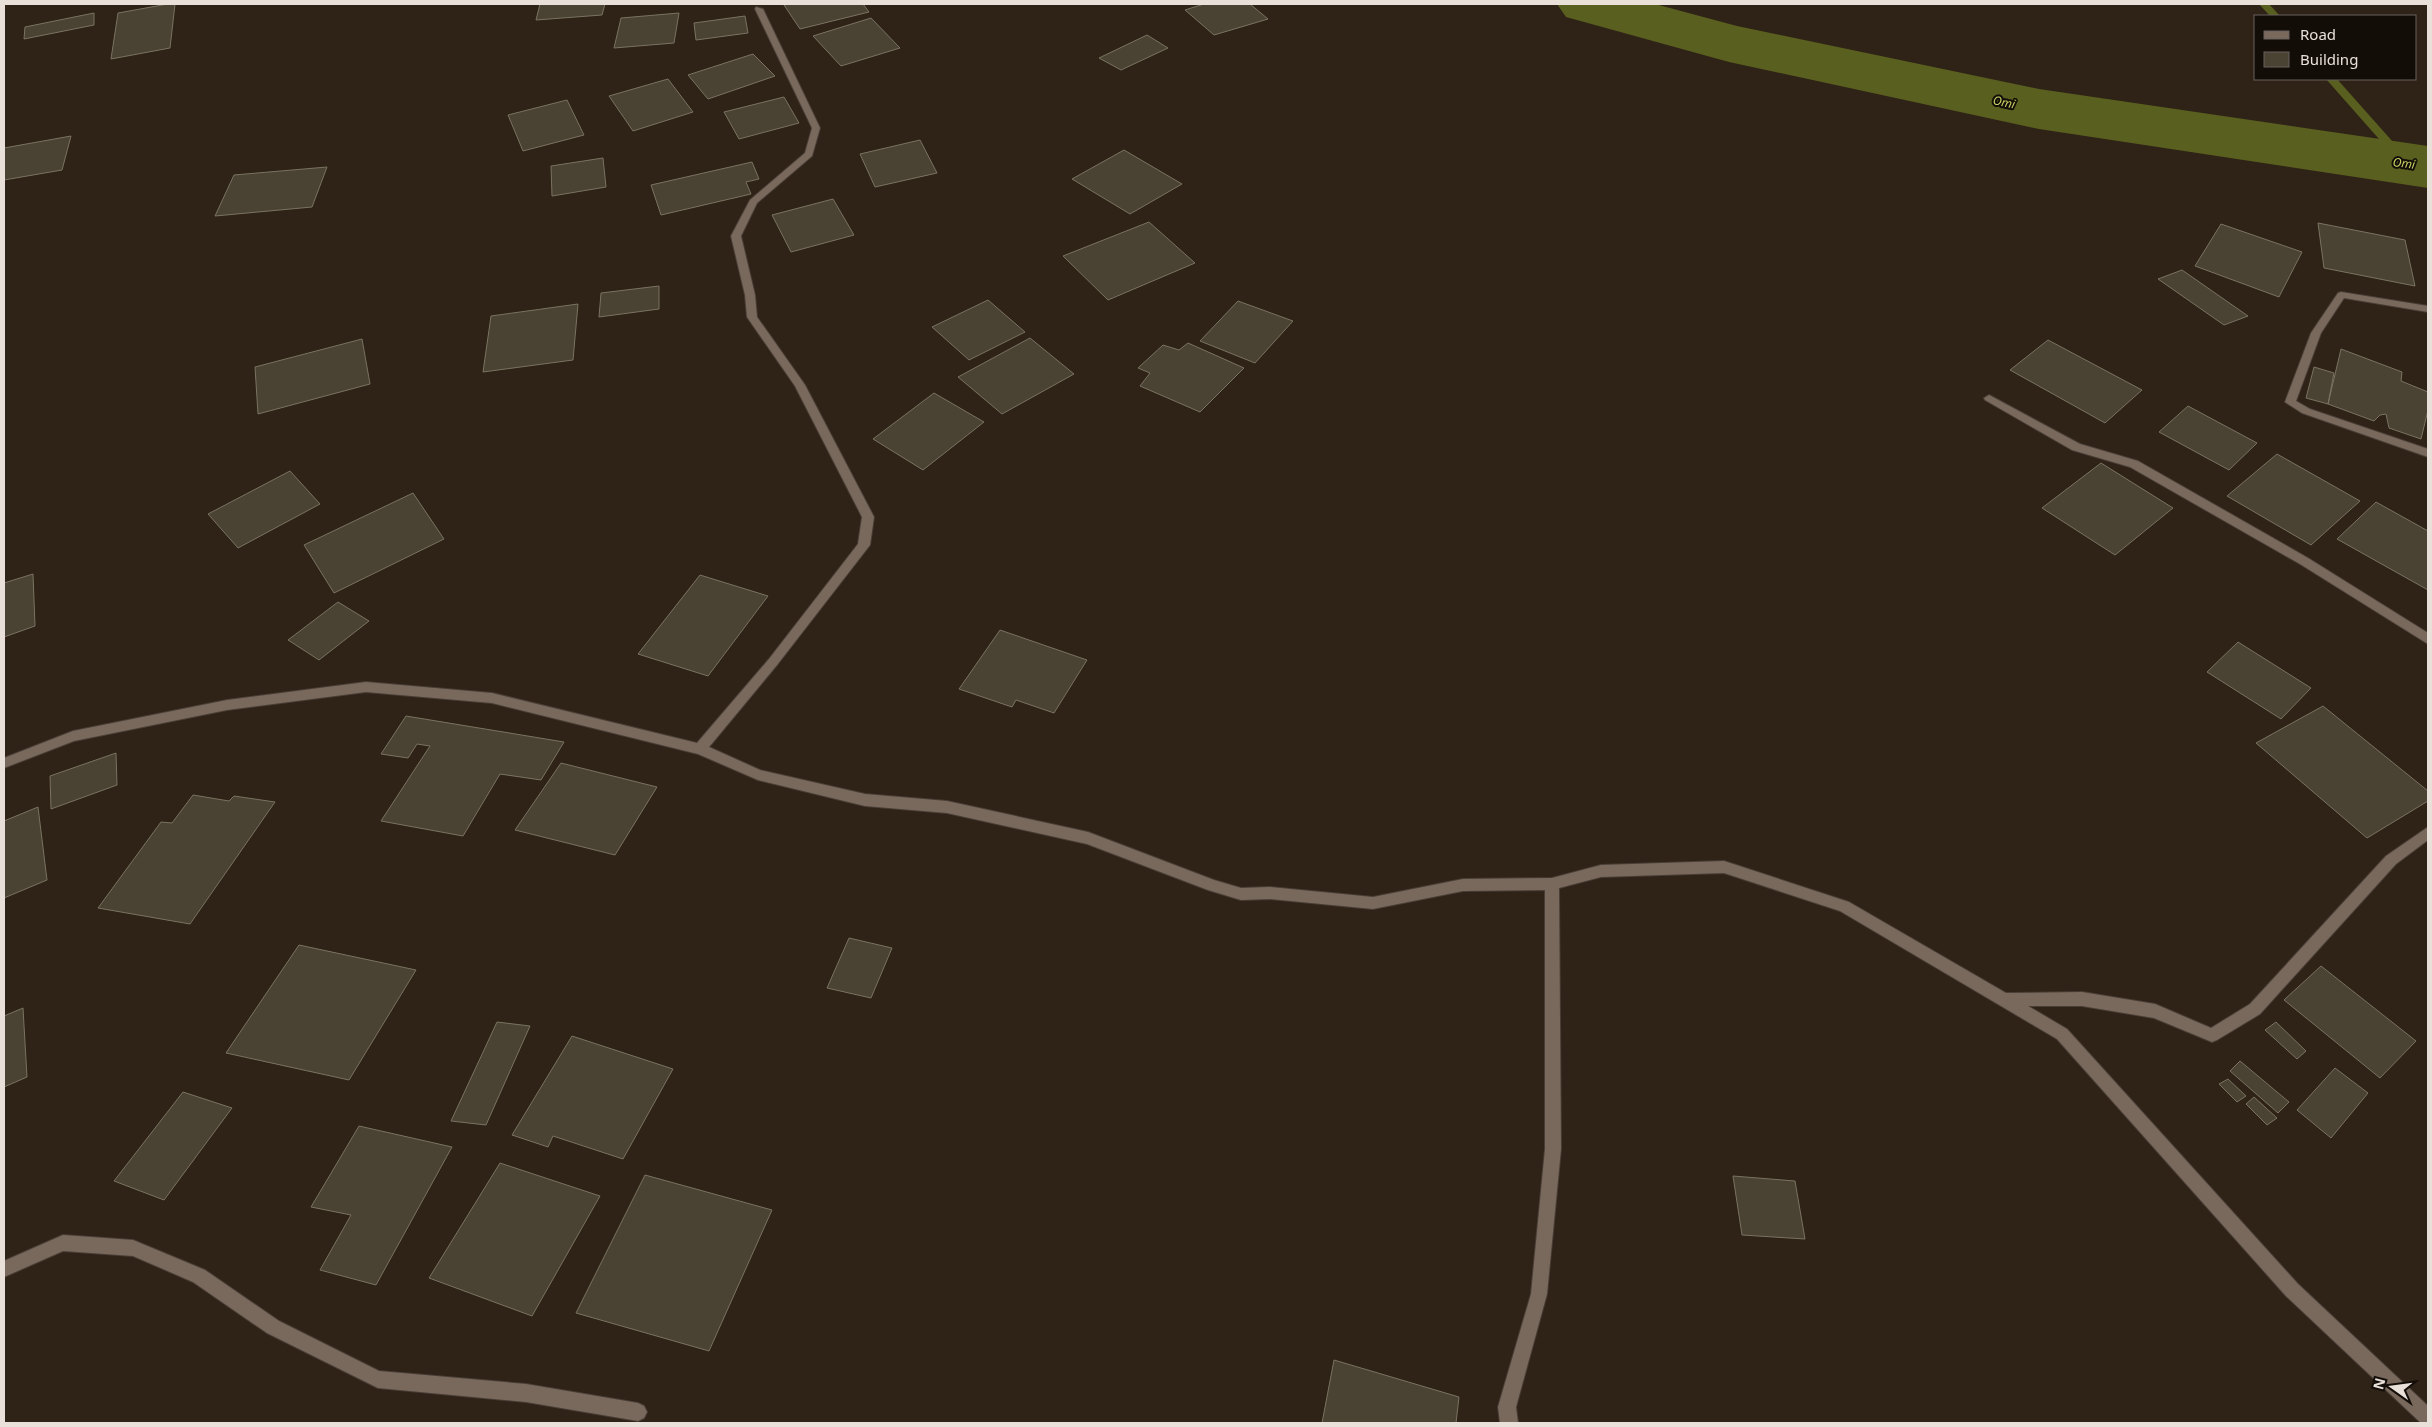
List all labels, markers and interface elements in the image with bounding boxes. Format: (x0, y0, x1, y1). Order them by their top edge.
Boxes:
legend (2254, 15, 2417, 80)
text: Road (2300, 24, 2336, 44)
text: Building (2300, 49, 2358, 69)
water label: Omi (1991, 91, 2018, 113)
water label: Omi (2392, 153, 2417, 173)
north arrow (2367, 1362, 2417, 1412)
text: N (2368, 1376, 2389, 1392)

